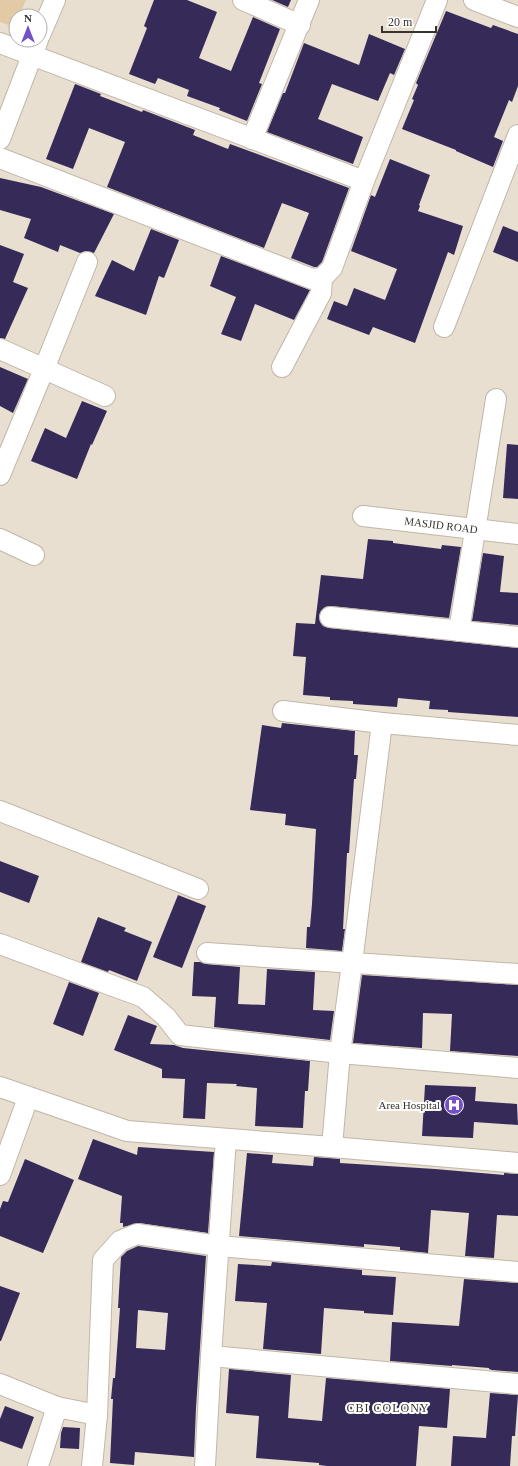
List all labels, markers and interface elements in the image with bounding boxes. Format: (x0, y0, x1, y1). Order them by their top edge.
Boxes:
north arrow (8, 8, 48, 48)
scale bar (382, 8, 436, 34)
text: N (24, 12, 32, 24)
text: 20 m (388, 15, 413, 29)
street label: MASJID ROAD (404, 515, 478, 535)
hospital icon: Area Hospital (443, 1094, 465, 1116)
place label: Area Hospital (379, 1099, 440, 1111)
district label: CBI COLONY (346, 1401, 430, 1415)

